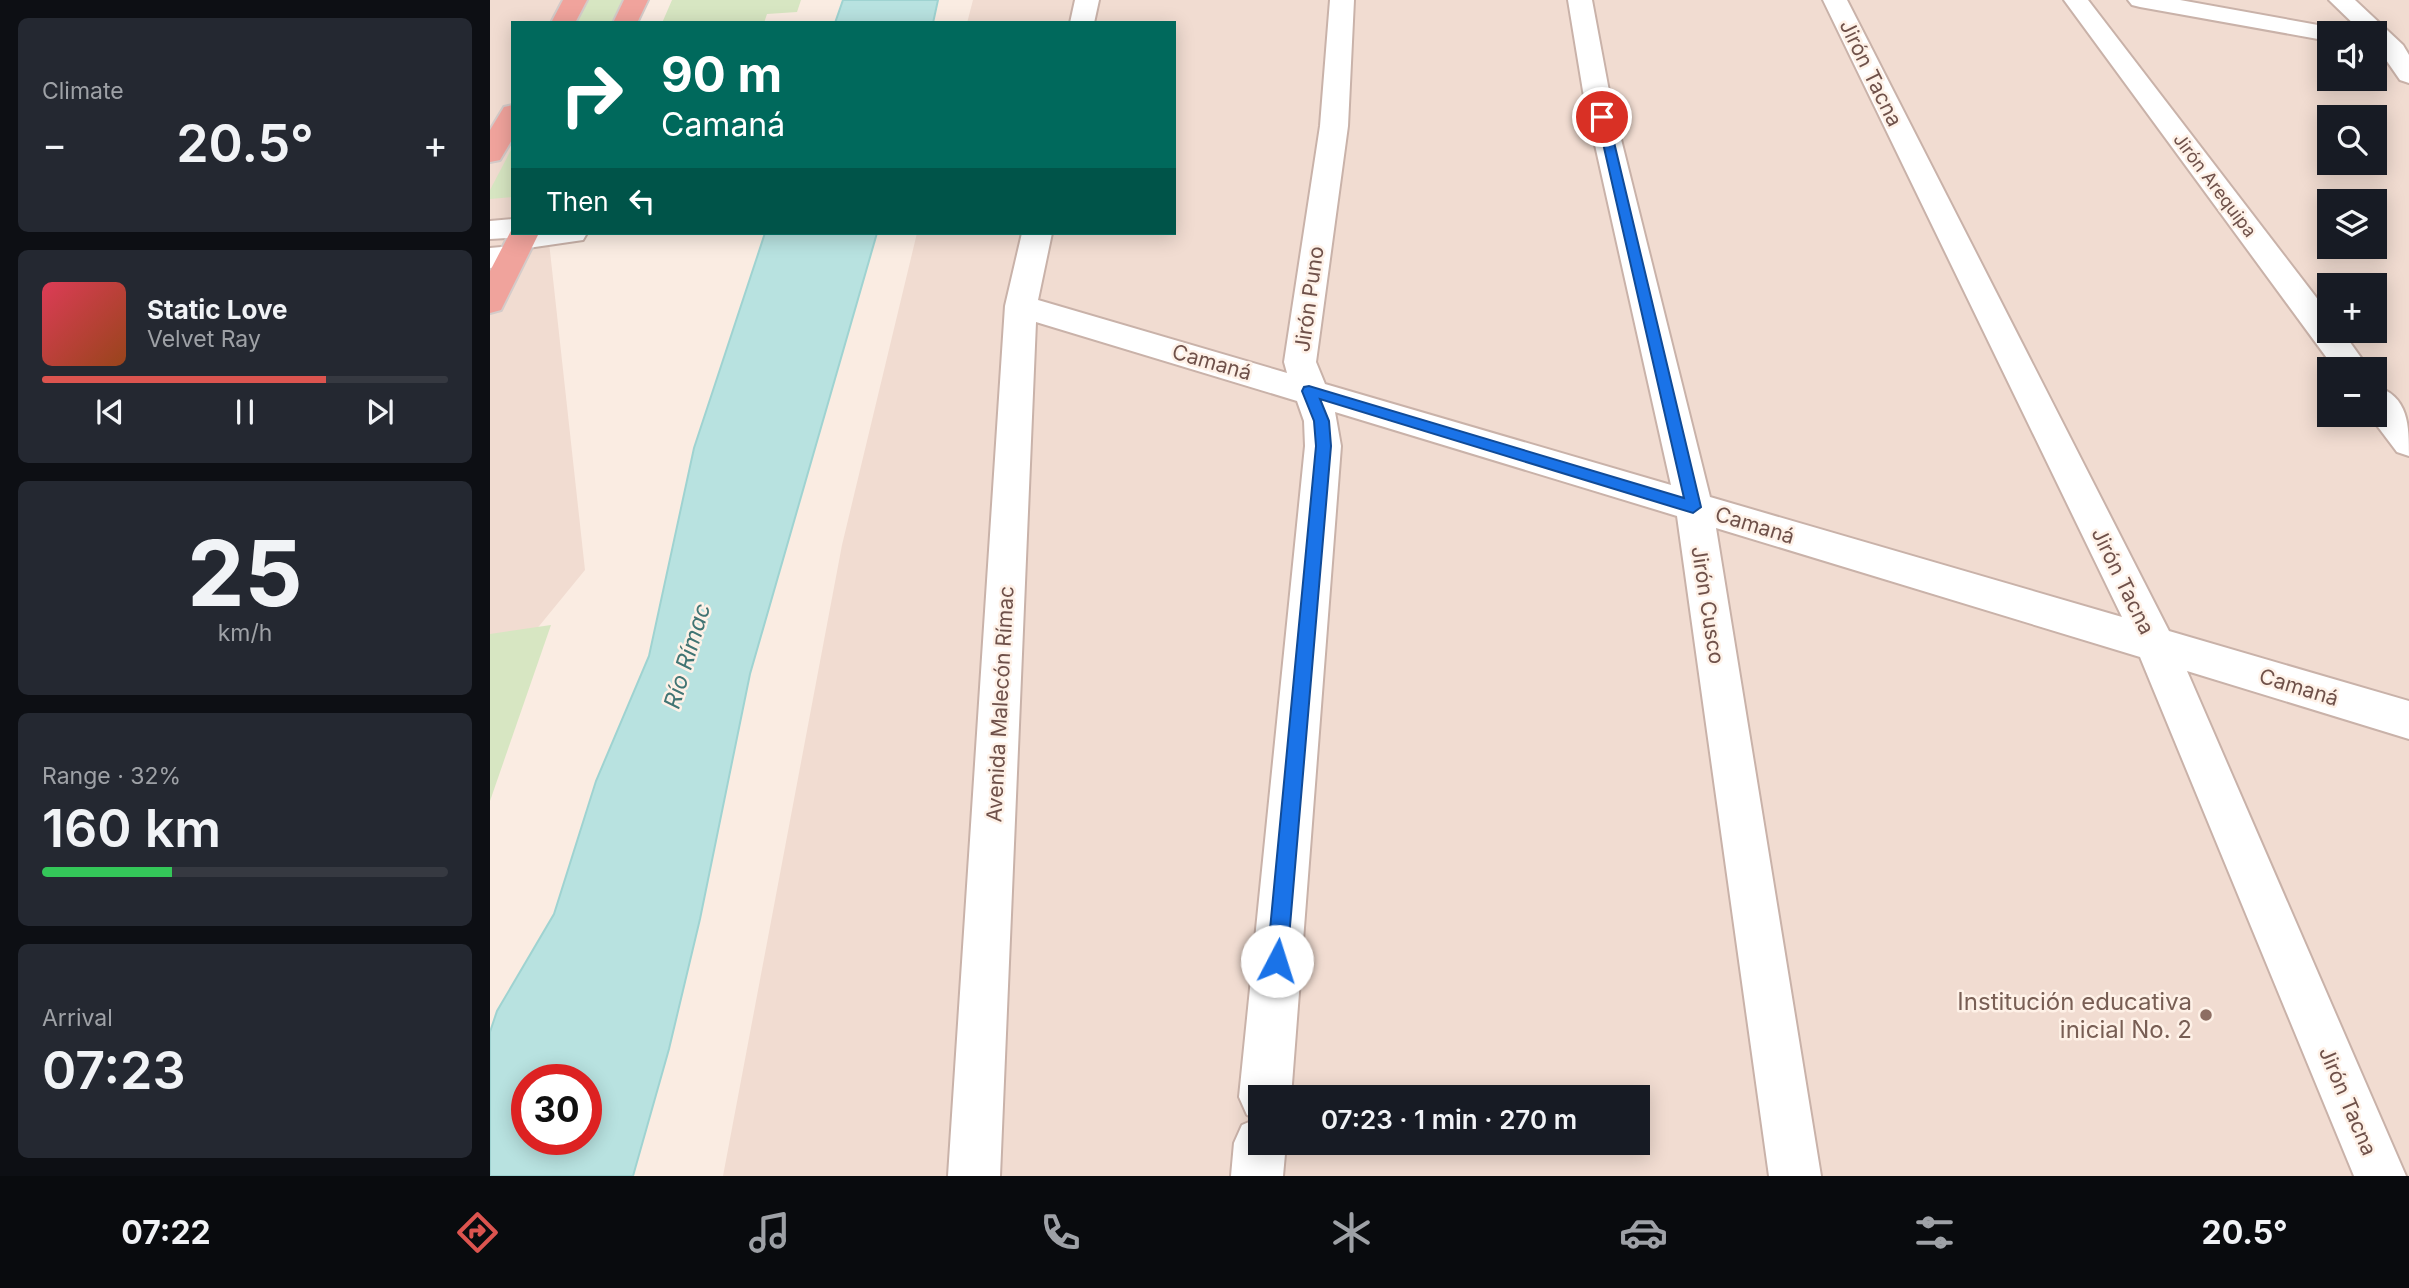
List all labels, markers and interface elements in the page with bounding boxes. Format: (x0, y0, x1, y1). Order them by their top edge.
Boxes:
street label: Jirón Tacna (1834, 16, 1908, 130)
map controls (2317, 21, 2387, 427)
button: sound (2317, 21, 2387, 91)
text: 90 m (661, 45, 782, 104)
icon: right (546, 49, 637, 140)
text: Climate (42, 77, 124, 105)
pin (1572, 87, 1632, 147)
icon: arrive (1583, 98, 1621, 136)
text: Camaná (661, 105, 785, 144)
button: search (2317, 105, 2387, 175)
text: 20.5° (176, 112, 314, 175)
text: − (42, 121, 67, 167)
text: + (423, 121, 448, 167)
street label: Jirón Arequipa (2169, 129, 2261, 241)
icon: left (623, 182, 661, 220)
text: Then (546, 186, 609, 217)
button: layers (2317, 189, 2387, 259)
street label: Jirón Puno (1289, 245, 1329, 353)
button: + (2317, 273, 2387, 343)
text: Static Love (147, 294, 288, 325)
text: Velvet Ray (147, 325, 261, 353)
street label: Camaná (1169, 339, 1255, 385)
button: − (2317, 357, 2387, 427)
icon: previous (91, 393, 129, 431)
icon: pause (226, 393, 264, 431)
icon: next (361, 393, 399, 431)
street label: Camaná (1712, 501, 1798, 549)
text: 25 (187, 518, 303, 628)
street label: Jirón Tacna (2086, 524, 2160, 638)
street label: Jirón Cusco (1686, 544, 1730, 666)
street label: Avenida Malecón Rímac (981, 585, 1019, 823)
water label: Río Rímac (658, 600, 716, 712)
text: km/h (218, 619, 272, 647)
street label: Camaná (2256, 663, 2342, 711)
text: Range · 32% (42, 762, 181, 790)
text: 160 km (42, 797, 221, 860)
position arrow (1240, 924, 1314, 998)
place label: Institución educativa inicial No. 2 (1957, 987, 2192, 1044)
text: Arrival (42, 1004, 113, 1032)
marker: Institución educativa inicial No. 2 (2198, 1007, 2214, 1023)
text: 07:23 (42, 1039, 186, 1102)
street label: Jirón Tacna (2314, 1043, 2382, 1159)
speed limit sign: 30 (511, 1064, 602, 1155)
text: 07:23 · 1 min · 270 m (1321, 1104, 1577, 1135)
icon: directions (453, 1208, 502, 1257)
icon: music (745, 1208, 794, 1257)
icon: phone (1036, 1208, 1085, 1257)
icon: climate (1327, 1208, 1376, 1257)
icon: car (1619, 1208, 1668, 1257)
icon: filters (1910, 1208, 1959, 1257)
text: 07:22 (121, 1213, 211, 1252)
text: 20.5° (2202, 1213, 2288, 1252)

